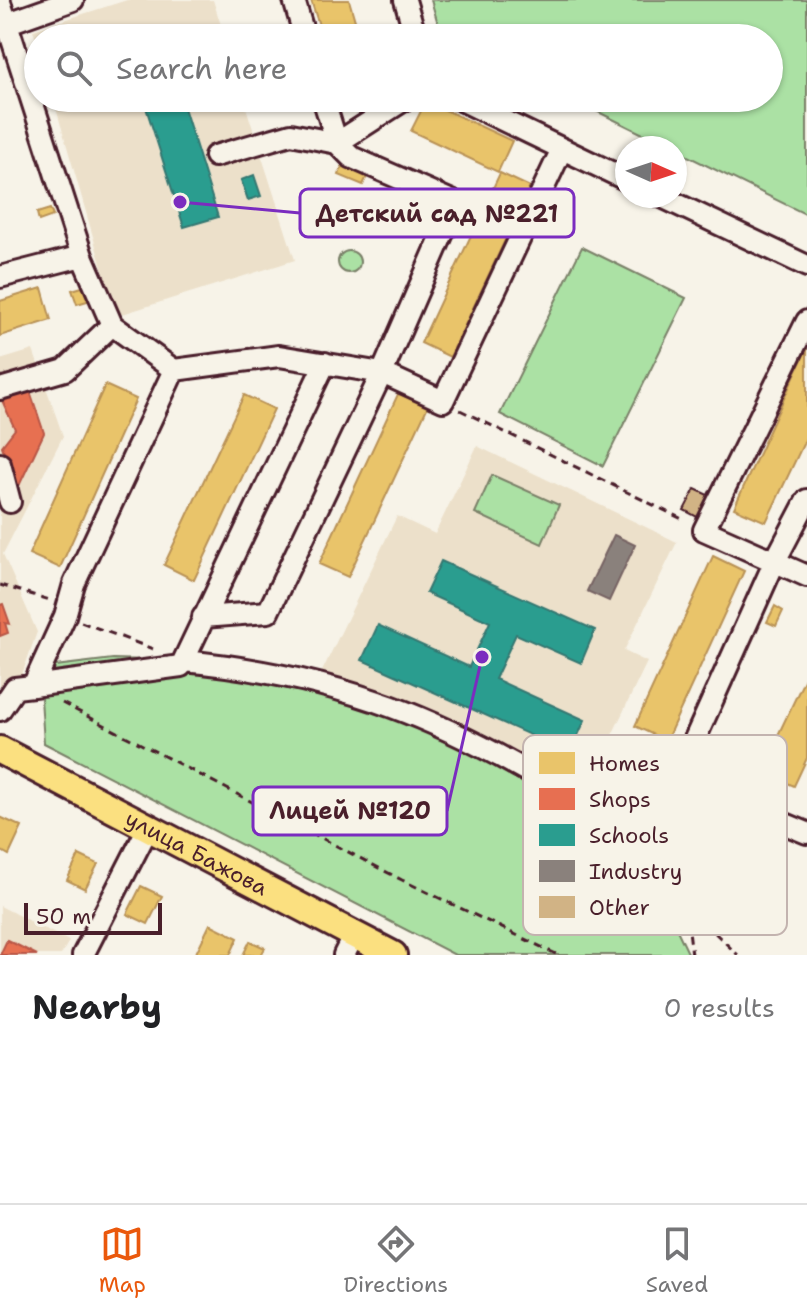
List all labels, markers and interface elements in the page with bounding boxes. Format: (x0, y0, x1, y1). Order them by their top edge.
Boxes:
search box (24, 24, 783, 112)
icon: search (52, 46, 96, 90)
text: Search here (116, 48, 287, 89)
north arrow (615, 136, 687, 208)
callout: Детский сад №221 (300, 189, 574, 237)
text: Детский сад №221 (316, 198, 558, 230)
legend (523, 735, 787, 935)
text: Homes (589, 749, 660, 778)
text: Shops (589, 785, 651, 814)
callout: Лицей №120 (253, 787, 447, 835)
text: Лицей №120 (269, 795, 431, 827)
street label: улица Бажова (120, 804, 273, 902)
text: Schools (589, 821, 669, 850)
text: Industry (589, 857, 682, 886)
text: Other (589, 893, 650, 922)
scale bar (24, 899, 162, 935)
text: 50 m (36, 902, 91, 931)
text: Nearby (32, 984, 162, 1030)
text: 0 results (663, 990, 775, 1025)
tab: Map (99, 1222, 146, 1299)
tab: Directions (343, 1222, 448, 1299)
tab: Saved (646, 1222, 708, 1299)

